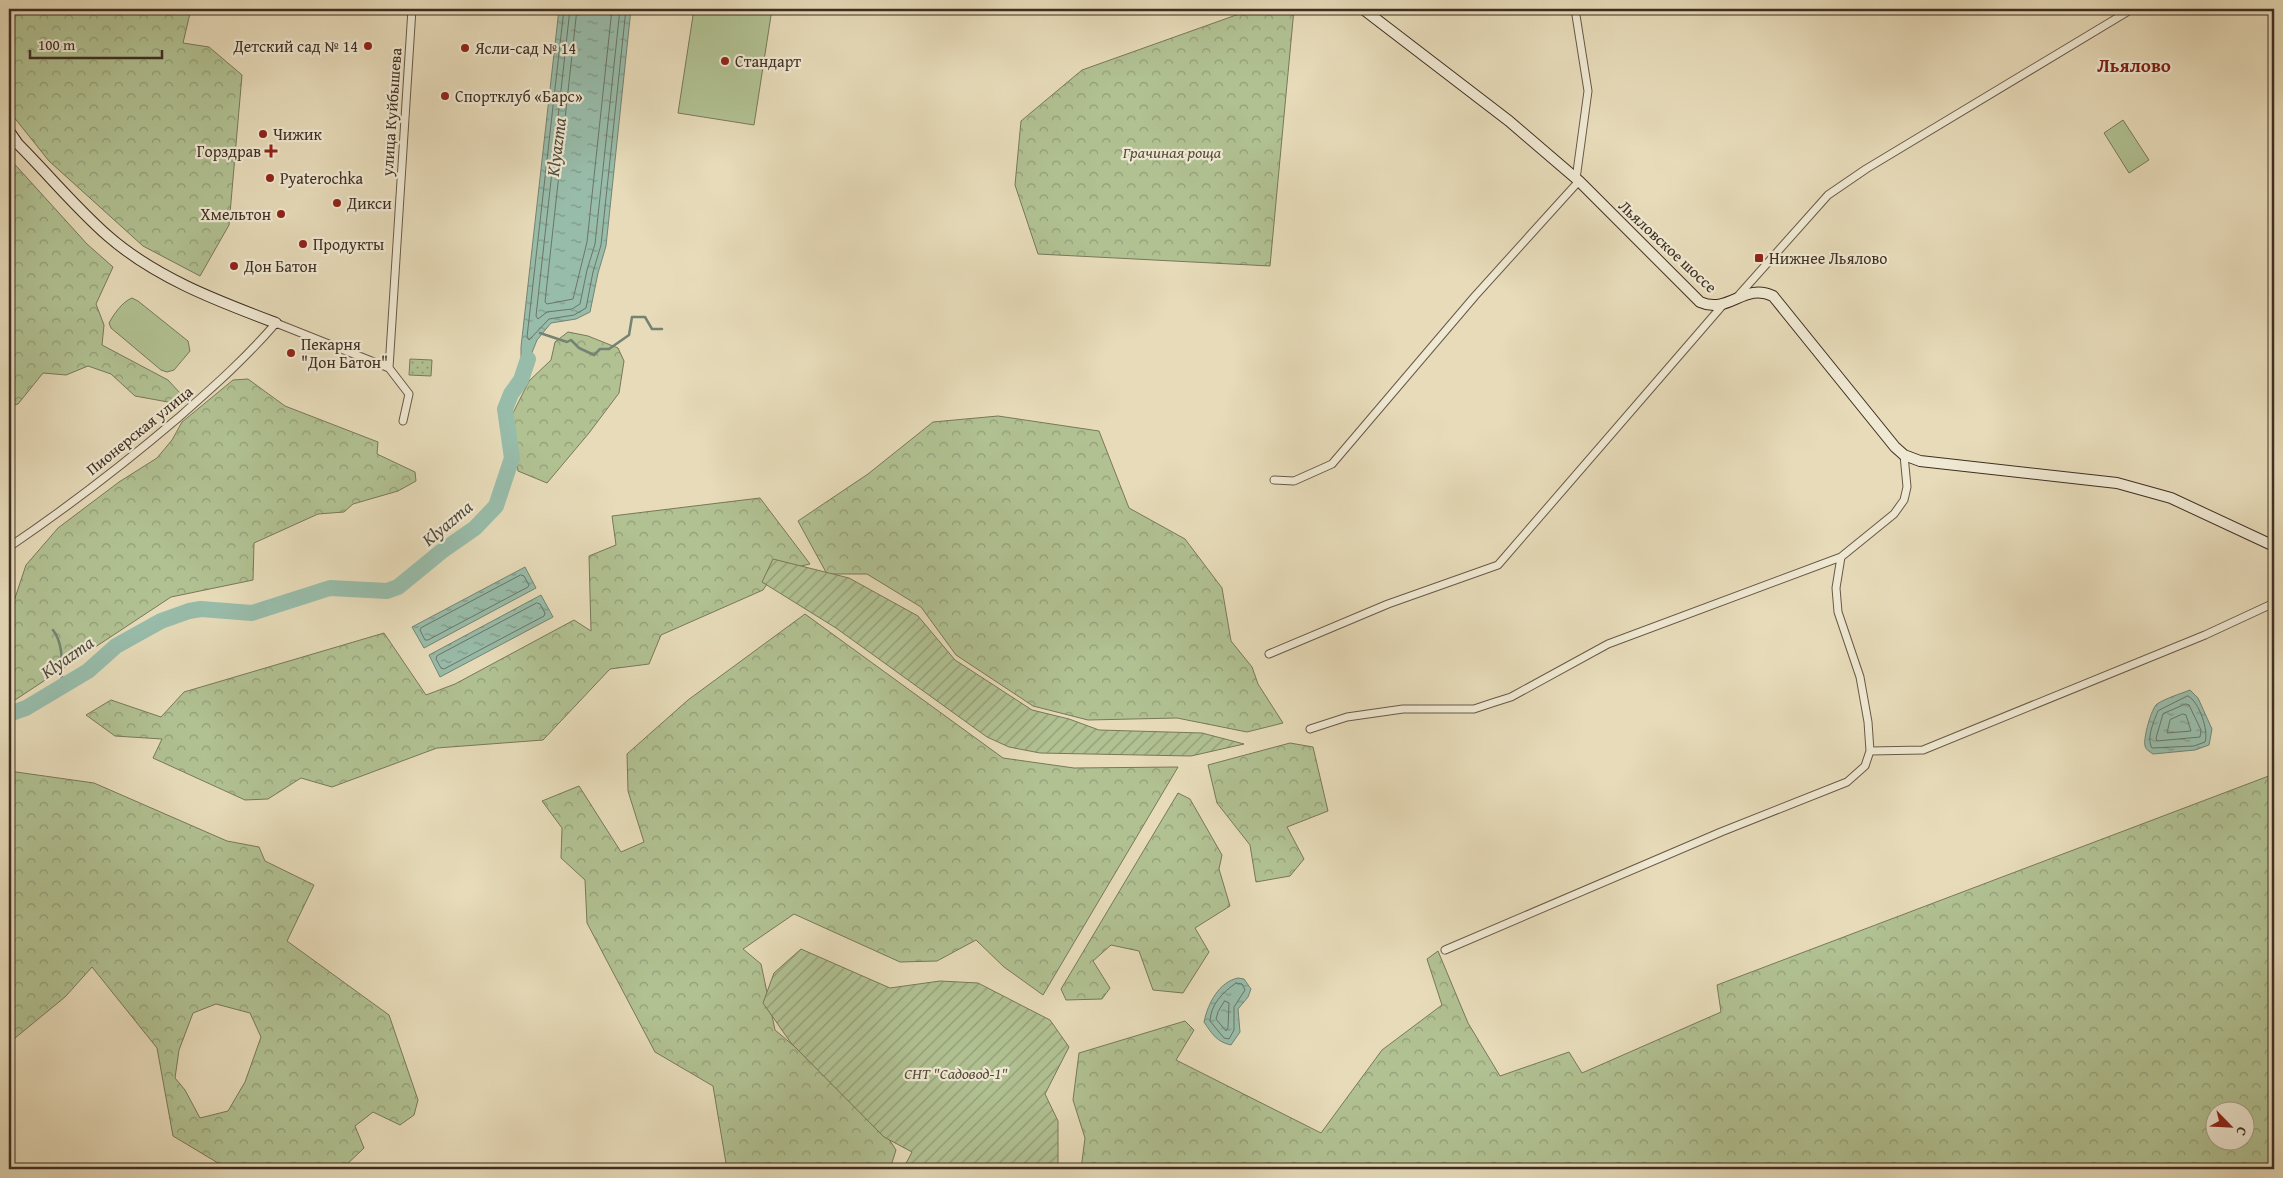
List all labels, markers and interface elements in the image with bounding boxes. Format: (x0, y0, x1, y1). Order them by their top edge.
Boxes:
scale bar (30, 28, 162, 60)
text: 100 m (38, 34, 76, 55)
place label: Детский сад № 14 (233, 34, 358, 58)
place label: Ясли-сад № 14 (474, 36, 577, 60)
marker: Детский сад № 14 (362, 40, 374, 52)
marker: Ясли-сад № 14 (459, 42, 471, 54)
street label: улица Куйбышева (374, 47, 407, 178)
place label: Стандарт (735, 49, 801, 73)
district label: Льялово (2097, 51, 2171, 79)
marker: Стандарт (719, 55, 731, 67)
place label: Спортклуб «Барс» (455, 84, 583, 108)
marker: Спортклуб «Барс» (439, 90, 451, 102)
water label: Klyazma (539, 115, 573, 179)
place label: Чижик (273, 122, 323, 146)
marker: Чижик (257, 128, 269, 140)
place label: Горздрав (197, 139, 261, 163)
park label: Грачиная роща (1122, 140, 1222, 164)
marker: Горздрав (265, 145, 277, 157)
place label: Pyaterochka (280, 166, 364, 190)
marker: Pyaterochka (264, 172, 276, 184)
place label: Дикси (346, 191, 392, 215)
street label: Льяловское шоссе (1613, 194, 1723, 298)
marker: Дикси (331, 197, 343, 209)
place label: Хмельтон (201, 202, 271, 226)
marker: Хмельтон (275, 208, 287, 220)
place label: Продукты (313, 232, 384, 256)
marker: Продукты (297, 238, 309, 250)
place label: Нижнее Льялово (1769, 246, 1887, 270)
marker: Нижнее Льялово (1753, 252, 1765, 264)
place label: Дон Батон (243, 254, 317, 278)
marker: Дон Батон (228, 260, 240, 272)
place label: Пекарня "Дон Батон" (301, 332, 388, 374)
marker: Пекарня "Дон Батон" (285, 347, 297, 359)
street label: Пионерская улица (80, 379, 198, 481)
water label: Klyazma (415, 493, 479, 553)
water label: Klyazma (34, 629, 100, 686)
park label: СНТ "Садовод-1" (904, 1061, 1008, 1085)
north arrow (2206, 1100, 2256, 1150)
text: С (2231, 1124, 2253, 1139)

